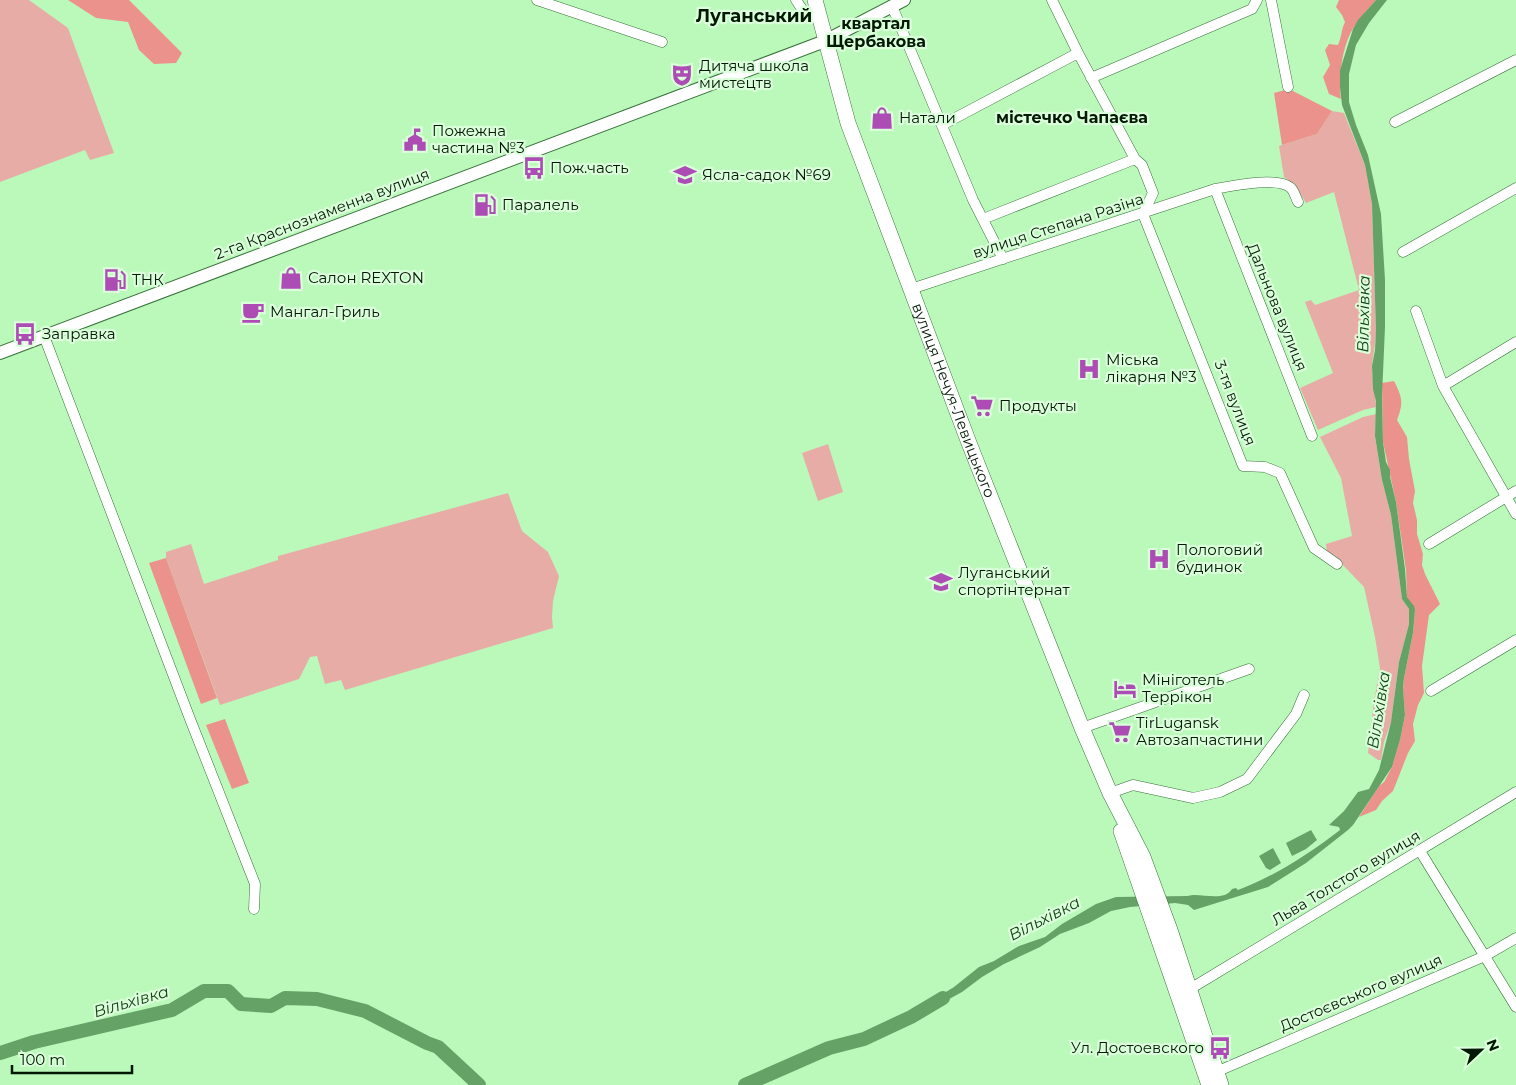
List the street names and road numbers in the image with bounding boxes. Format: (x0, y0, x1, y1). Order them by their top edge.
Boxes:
street label: 2-га Краснознаменна вулиця (212, 164, 432, 263)
street label: вулиця Степана Разіна (970, 189, 1146, 262)
street label: Дальнова вулиця (1243, 240, 1312, 374)
street label: вулиця Нечуя-Левицького (908, 300, 1000, 500)
street label: 3-тя вулиця (1210, 357, 1260, 448)
street label: Льва Толстого вулиця (1268, 826, 1424, 930)
street label: Достоєвського вулиця (1277, 950, 1445, 1035)

